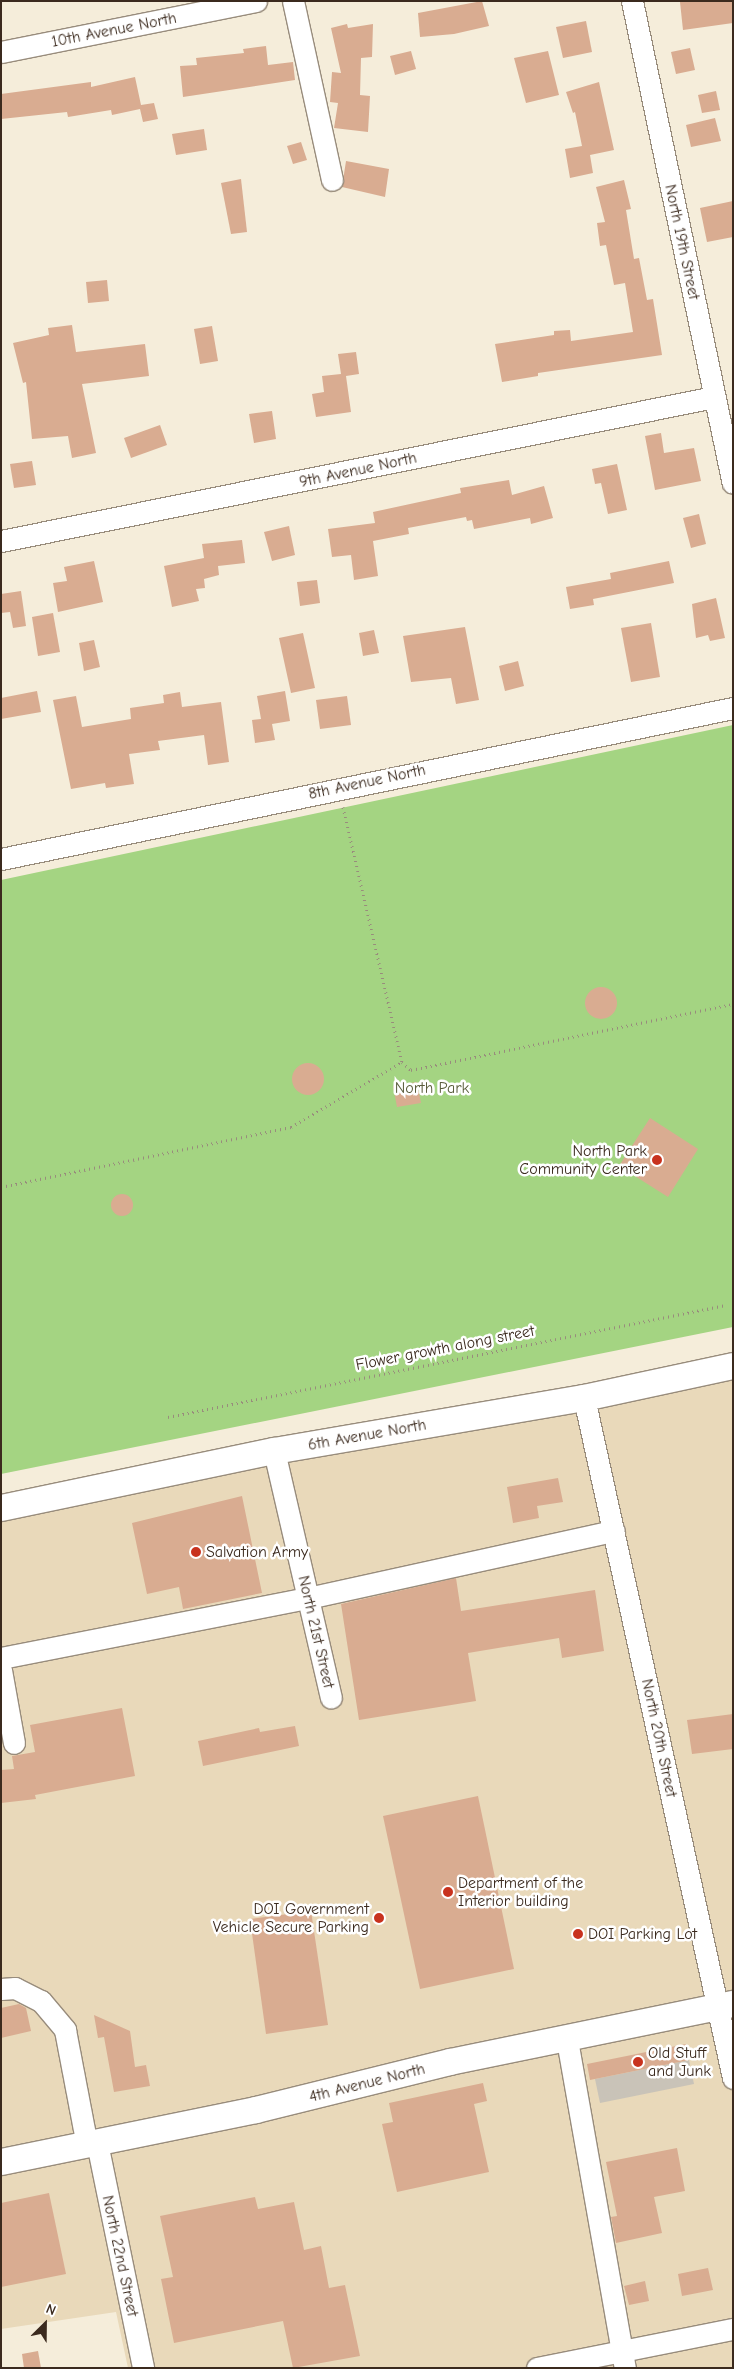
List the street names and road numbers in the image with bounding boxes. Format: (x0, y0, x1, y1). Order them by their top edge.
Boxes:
street label: 10th Avenue North (50, 8, 178, 52)
street label: North 19th Street (660, 183, 704, 301)
street label: 9th Avenue North (298, 448, 418, 492)
street label: 8th Avenue North (307, 760, 427, 804)
street label: Flower growth along street (354, 1321, 536, 1375)
street label: 6th Avenue North (306, 1415, 428, 1455)
street label: North 21st Street (294, 1574, 338, 1690)
street label: North 20th Street (637, 1677, 681, 1799)
street label: 4th Avenue North (307, 2059, 427, 2107)
street label: North 22nd Street (98, 2194, 142, 2318)

